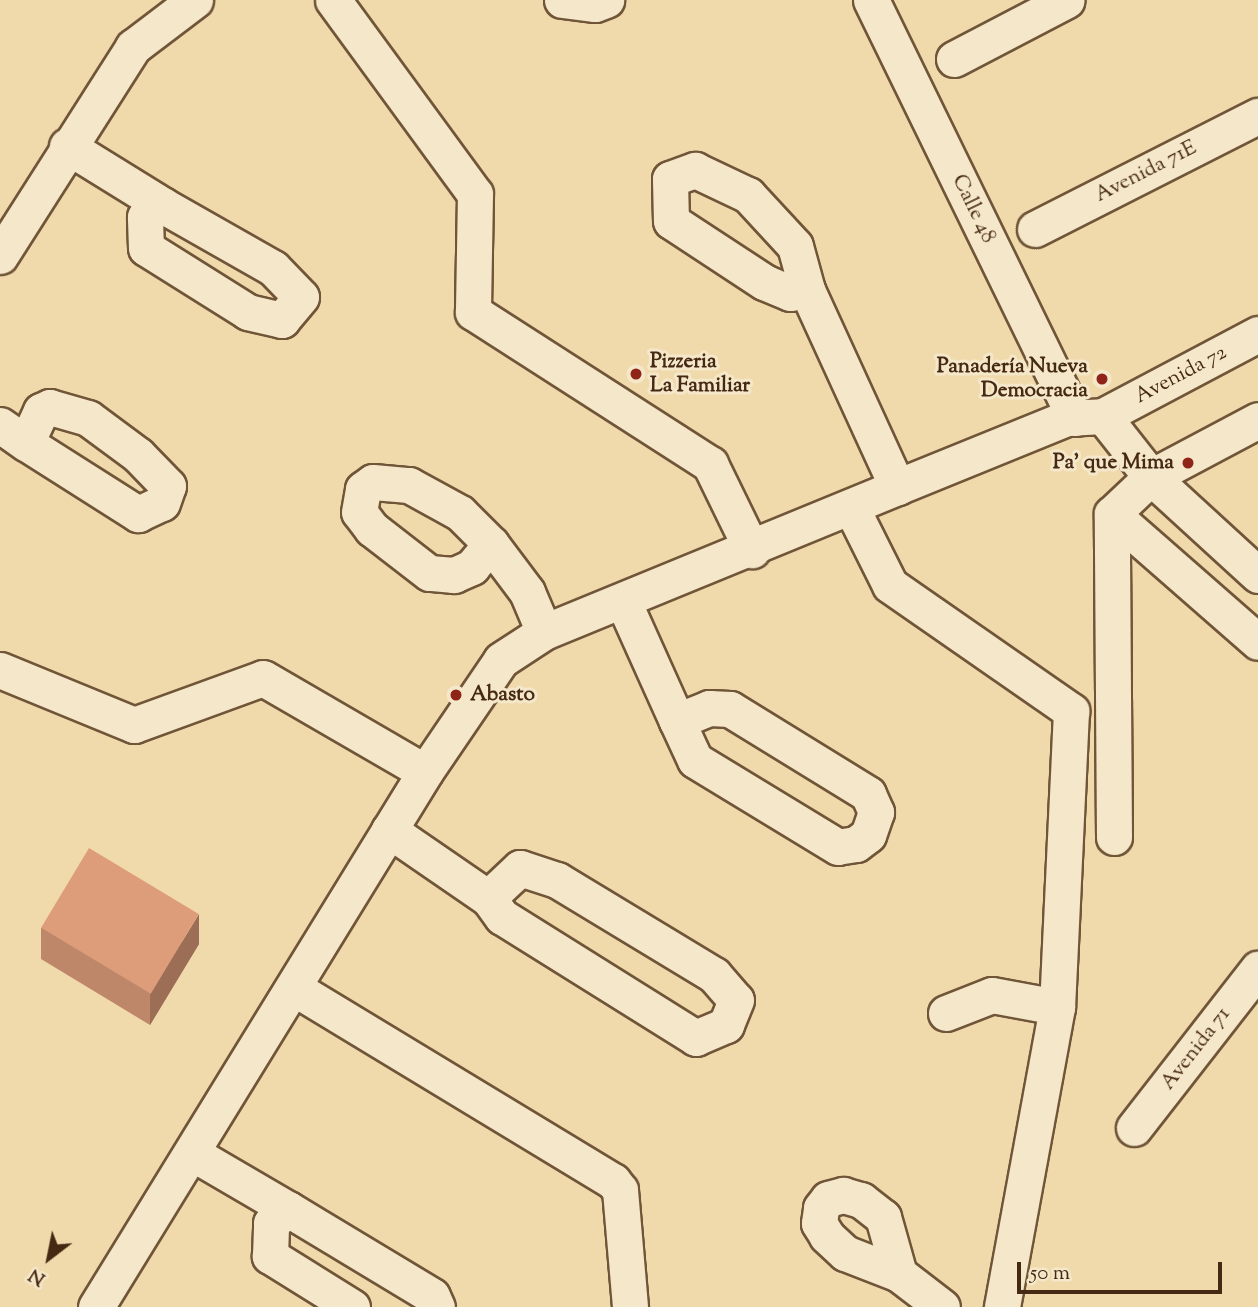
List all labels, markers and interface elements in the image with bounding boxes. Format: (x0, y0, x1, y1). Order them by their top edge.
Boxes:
street label: Avenida 71E (1091, 136, 1201, 208)
street label: Calle 48 (946, 171, 1000, 247)
street label: Avenida 72 (1131, 340, 1231, 410)
place label: Pizzeria La Familiar (650, 349, 750, 399)
place label: Panadería Nueva Democracia (937, 354, 1088, 404)
marker: Pizzeria La Familiar (628, 366, 644, 382)
marker: Panadería Nueva Democracia (1094, 371, 1110, 387)
place label: Pa' que Mima (1053, 450, 1174, 476)
marker: Pa' que Mima (1180, 455, 1196, 471)
place label: Abasto (470, 682, 535, 708)
marker: Abasto (448, 687, 464, 703)
street label: Avenida 71 (1156, 1003, 1236, 1095)
north arrow (14, 1223, 84, 1293)
scale bar (1020, 1248, 1225, 1292)
text: 50 m (1030, 1259, 1070, 1289)
text: N (24, 1261, 51, 1292)

